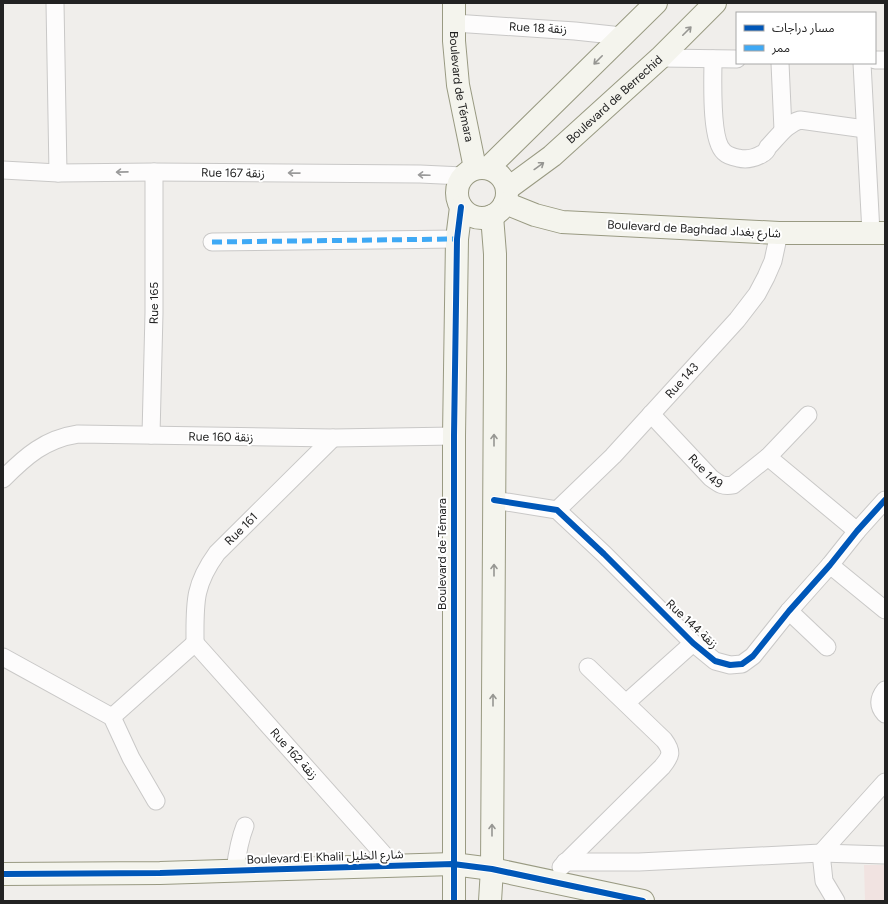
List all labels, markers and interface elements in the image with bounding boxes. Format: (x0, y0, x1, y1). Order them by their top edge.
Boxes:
legend (736, 12, 876, 64)
street label: Rue 18 زنقة (509, 19, 567, 37)
text: مسار دراجات (772, 21, 835, 35)
one-way arrow (682, 26, 692, 36)
street label: Boulevard de Témara (447, 31, 476, 143)
text: ممر (771, 41, 790, 55)
street label: Boulevard de Berrechid (564, 52, 665, 146)
one-way arrow (593, 55, 603, 65)
one-way arrow (533, 162, 544, 170)
street label: Rue 167 زنقة (201, 165, 265, 181)
one-way arrow (116, 168, 129, 176)
one-way arrow (288, 169, 301, 177)
one-way arrow (418, 171, 431, 178)
street label: Boulevard de Baghdad شارع بغداد (607, 217, 781, 243)
street label: Rue 165 (147, 282, 161, 324)
street label: Rue 143 (662, 360, 701, 401)
street label: Rue 160 زنقة (188, 429, 254, 445)
one-way arrow (491, 434, 498, 447)
street label: Rue 149 (685, 451, 725, 491)
street label: Boulevard de Témara (435, 498, 449, 610)
street label: Rue 161 (222, 510, 260, 548)
one-way arrow (490, 564, 498, 577)
street label: Rue 144 زنقة (663, 597, 721, 651)
one-way arrow (489, 694, 497, 707)
street label: Rue 162 زنقة (267, 725, 321, 783)
one-way arrow (488, 824, 496, 837)
street label: Boulevard El Khalil شارع الخليل (246, 847, 404, 869)

